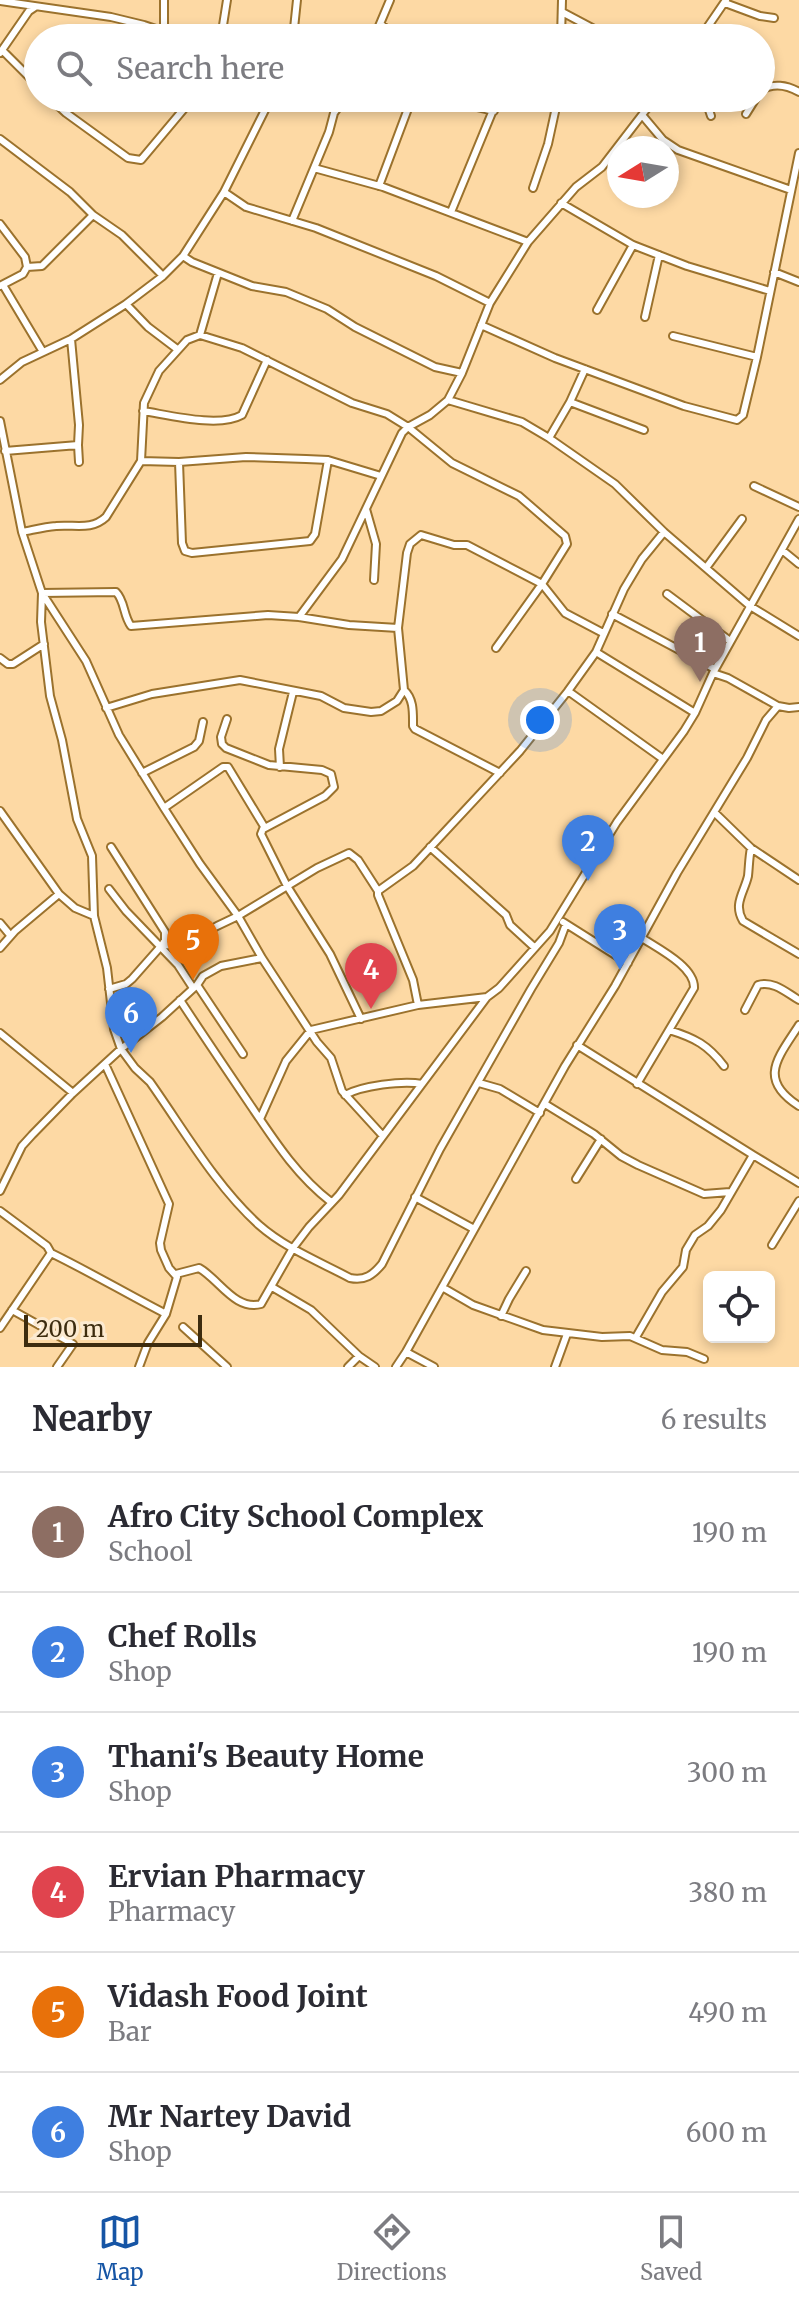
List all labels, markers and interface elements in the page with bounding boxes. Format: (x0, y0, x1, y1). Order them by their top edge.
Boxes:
search box (24, 24, 775, 112)
icon: search (52, 46, 96, 90)
text: Search here (116, 49, 284, 87)
north arrow (607, 136, 679, 208)
pin: 1 (674, 616, 726, 682)
your location (520, 700, 560, 740)
pin: 2 (562, 815, 614, 881)
pin: 3 (594, 904, 646, 970)
pin: 5 (167, 914, 219, 980)
pin: 4 (345, 943, 397, 1009)
pin: 6 (105, 987, 157, 1053)
map controls (703, 1271, 775, 1343)
button: locate (703, 1271, 775, 1343)
scale bar (24, 1311, 202, 1347)
text: 200 m (36, 1315, 104, 1343)
text: Nearby (32, 1398, 152, 1440)
text: 6 results (661, 1403, 767, 1436)
text: Afro City School Complex (108, 1497, 483, 1535)
text: 1 (52, 1516, 64, 1549)
text: 190 m (692, 1516, 767, 1549)
text: School (108, 1535, 193, 1568)
text: Chef Rolls (108, 1617, 257, 1655)
text: 2 (50, 1636, 66, 1669)
text: 190 m (692, 1636, 767, 1669)
text: Shop (108, 1655, 172, 1688)
text: Thani's Beauty Home (108, 1737, 424, 1775)
text: 3 (51, 1756, 65, 1789)
text: 300 m (687, 1756, 767, 1789)
text: Shop (108, 1775, 172, 1808)
text: Ervian Pharmacy (108, 1857, 365, 1895)
text: 4 (50, 1876, 66, 1909)
text: 380 m (688, 1876, 767, 1909)
text: Pharmacy (108, 1895, 235, 1928)
text: Vidash Food Joint (108, 1977, 368, 2015)
text: 5 (50, 1996, 66, 2029)
text: 490 m (688, 1996, 767, 2029)
text: Bar (108, 2015, 152, 2048)
text: Mr Nartey David (108, 2097, 351, 2135)
text: 6 (50, 2116, 66, 2149)
text: 600 m (686, 2116, 767, 2149)
text: Shop (108, 2135, 172, 2168)
tab: Map (97, 2210, 144, 2286)
tab: Directions (337, 2210, 447, 2286)
tab: Saved (640, 2210, 702, 2286)

